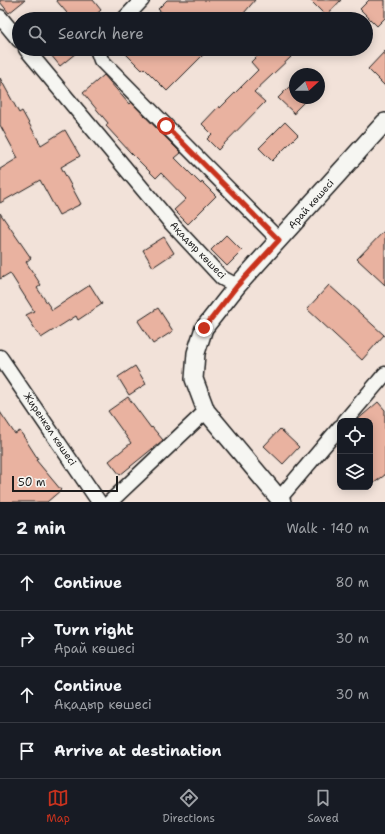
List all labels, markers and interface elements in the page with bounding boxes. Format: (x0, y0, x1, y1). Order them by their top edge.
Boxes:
search box (12, 12, 373, 56)
icon: search (26, 23, 48, 45)
text: Search here (58, 24, 144, 44)
north arrow (289, 68, 325, 104)
route start (157, 117, 175, 135)
street label: Арай көшесі (285, 176, 337, 231)
street label: Ақадыр көшесі (167, 218, 229, 282)
route end (195, 319, 213, 337)
street label: Жиренкөл көшесі (21, 390, 79, 468)
map controls (337, 418, 373, 490)
button: locate (337, 418, 373, 454)
button: layers (337, 454, 373, 490)
scale bar (12, 474, 118, 493)
text: 50 m (18, 475, 46, 490)
text: 2 min (16, 517, 66, 539)
text: Walk · 140 m (286, 520, 369, 537)
icon: ahead (16, 572, 38, 594)
text: Continue (54, 573, 122, 593)
text: 80 m (335, 574, 369, 591)
text: Turn right (54, 620, 134, 640)
icon: right (16, 628, 38, 650)
text: 30 m (335, 630, 369, 647)
text: Арай көшесі (54, 640, 135, 657)
text: Continue (54, 676, 122, 696)
icon: ahead (16, 684, 38, 706)
text: 30 m (335, 686, 369, 703)
text: Ақадыр көшесі (54, 696, 152, 713)
icon: arrive (16, 740, 38, 762)
text: Arrive at destination (54, 741, 222, 761)
tab: Map (46, 787, 70, 826)
tab: Directions (162, 787, 215, 826)
tab: Saved (307, 787, 339, 826)

